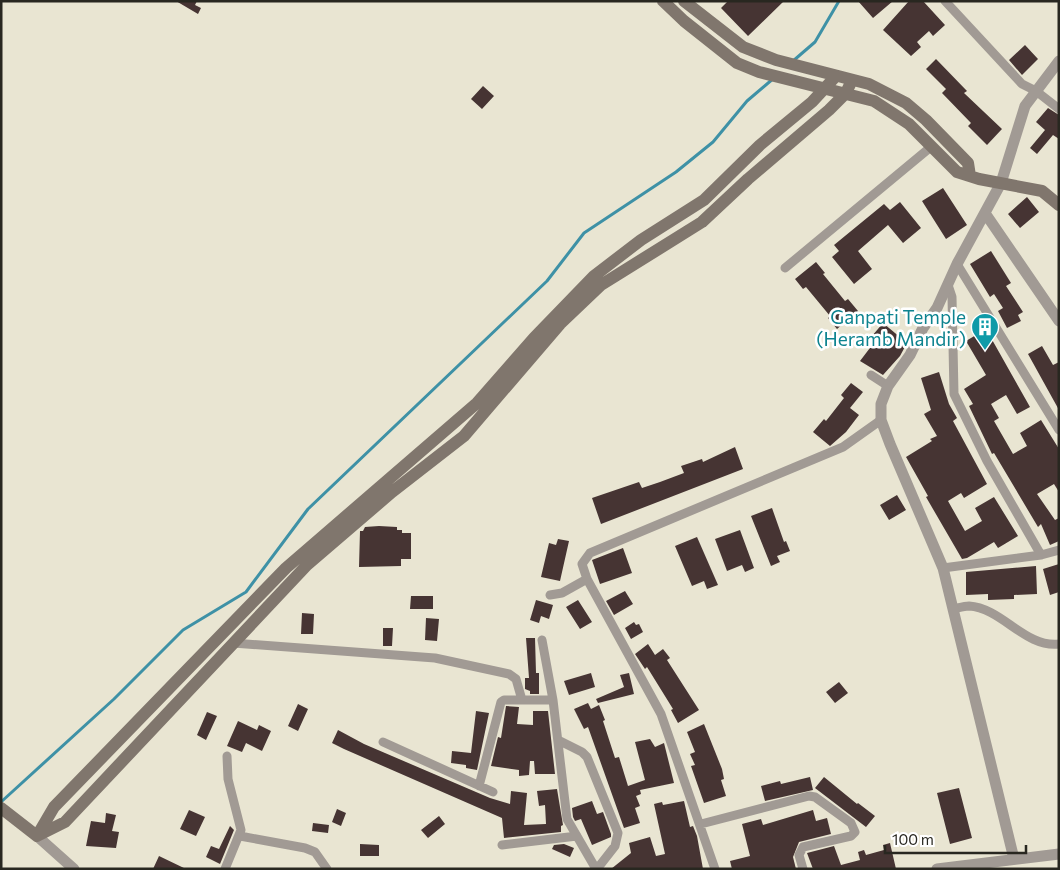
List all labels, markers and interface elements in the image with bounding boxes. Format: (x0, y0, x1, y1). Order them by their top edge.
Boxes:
place label: Ganpati Temple (Heramb Mandir) (816, 305, 966, 350)
building icon: Ganpati Temple (Heramb Mandir) (970, 312, 1000, 351)
scale bar (885, 822, 1026, 854)
text: 100 m (892, 830, 934, 848)

